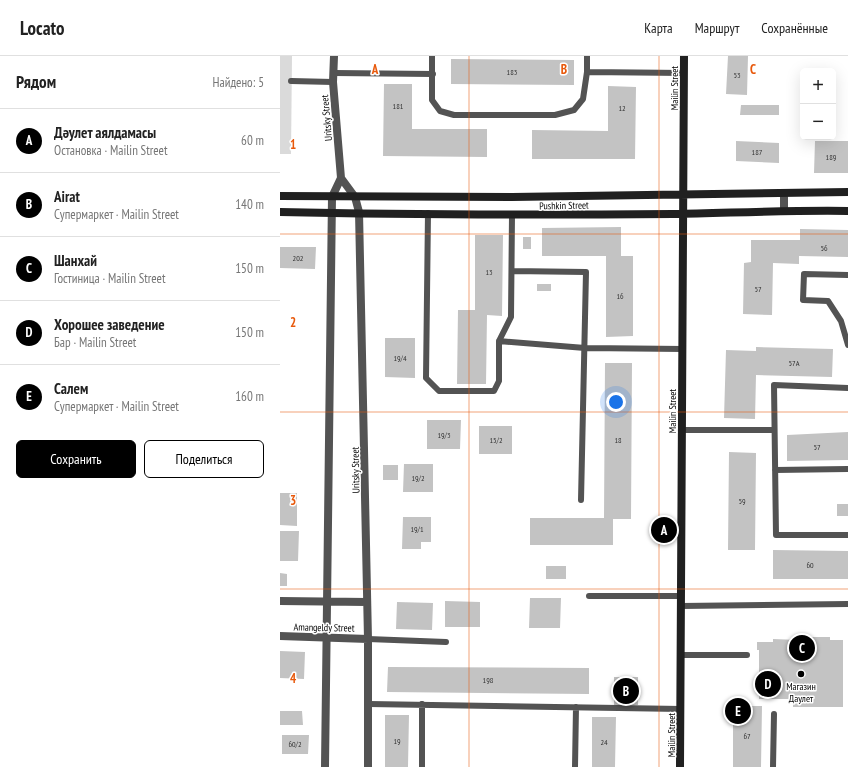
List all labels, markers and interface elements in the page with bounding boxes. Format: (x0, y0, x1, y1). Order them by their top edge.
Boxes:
text: Locato (20, 16, 65, 40)
text: Карта (644, 19, 673, 37)
text: Маршрут (695, 19, 739, 37)
text: Сохранённые (761, 19, 828, 37)
text: A (371, 61, 379, 78)
text: B (561, 61, 567, 78)
text: C (750, 61, 756, 78)
street label: Mailin Street (668, 66, 681, 110)
house number: 183 (507, 67, 518, 77)
map controls (800, 68, 836, 140)
button: + (800, 68, 836, 104)
house number: 53 (733, 70, 741, 80)
text: Рядом (16, 71, 56, 93)
text: Найдено: 5 (213, 74, 264, 91)
street label: Uritsky Street (318, 94, 335, 142)
house number: 181 (393, 101, 404, 111)
house number: 12 (618, 103, 626, 113)
button: − (800, 104, 836, 140)
text: Дәулет аялдамасы (54, 123, 156, 142)
text: A (26, 132, 32, 149)
text: 60 m (241, 132, 264, 149)
text: 1 (290, 136, 296, 153)
text: Остановка · Mailin Street (54, 142, 168, 159)
house number: 187 (752, 147, 763, 157)
house number: 189 (826, 152, 837, 162)
text: Airat (54, 187, 80, 206)
text: B (26, 196, 32, 213)
text: 140 m (235, 196, 264, 213)
street label: Pushkin Street (539, 199, 589, 212)
text: Супермаркет · Mailin Street (54, 206, 179, 223)
house number: 56 (820, 243, 828, 253)
text: Шанхай (54, 251, 97, 270)
house number: 202 (293, 253, 304, 263)
text: C (26, 260, 32, 277)
text: 150 m (235, 260, 264, 277)
house number: 13 (485, 267, 493, 277)
text: Гостиница · Mailin Street (54, 270, 166, 287)
house number: 57 (754, 284, 762, 294)
house number: 16 (616, 291, 624, 301)
text: 2 (290, 314, 296, 331)
text: Хорошее заведение (54, 315, 165, 334)
text: D (26, 324, 32, 341)
text: 150 m (235, 324, 264, 341)
text: Бар · Mailin Street (54, 334, 136, 351)
house number: 19/4 (393, 353, 407, 363)
house number: 57А (789, 358, 800, 368)
text: Салем (54, 379, 88, 398)
text: E (26, 388, 32, 405)
text: 160 m (235, 388, 264, 405)
street label: Mailin Street (666, 389, 679, 433)
your location (606, 392, 626, 412)
text: Супермаркет · Mailin Street (54, 398, 179, 415)
house number: 19/3 (437, 430, 451, 440)
house number: 15/2 (489, 435, 503, 445)
house number: 18 (614, 435, 622, 445)
button: Сохранить (16, 440, 136, 478)
button: Поделиться (144, 440, 264, 478)
house number: 57 (813, 442, 821, 452)
street label: Uritsky Street (349, 446, 362, 493)
house number: 19/2 (411, 473, 425, 483)
text: 3 (290, 492, 296, 509)
house number: 59 (738, 496, 746, 506)
pin: A (651, 515, 677, 545)
house number: 19/1 (410, 524, 424, 534)
house number: 60 (806, 560, 814, 570)
street label: Amangeldy Street (293, 620, 355, 635)
pin: C (789, 633, 815, 663)
pin: D (755, 669, 781, 699)
marker: Магазин Даулет (796, 669, 806, 679)
text: 4 (290, 670, 297, 687)
house number: 198 (483, 675, 494, 685)
pin: B (613, 676, 639, 706)
place label: Магазин Даулет (786, 680, 816, 705)
pin: E (725, 696, 751, 726)
street label: Mailin Street (665, 713, 678, 757)
house number: 67 (743, 731, 751, 741)
house number: 19 (393, 736, 401, 746)
house number: 24 (600, 737, 608, 747)
house number: 60/2 (288, 739, 302, 749)

